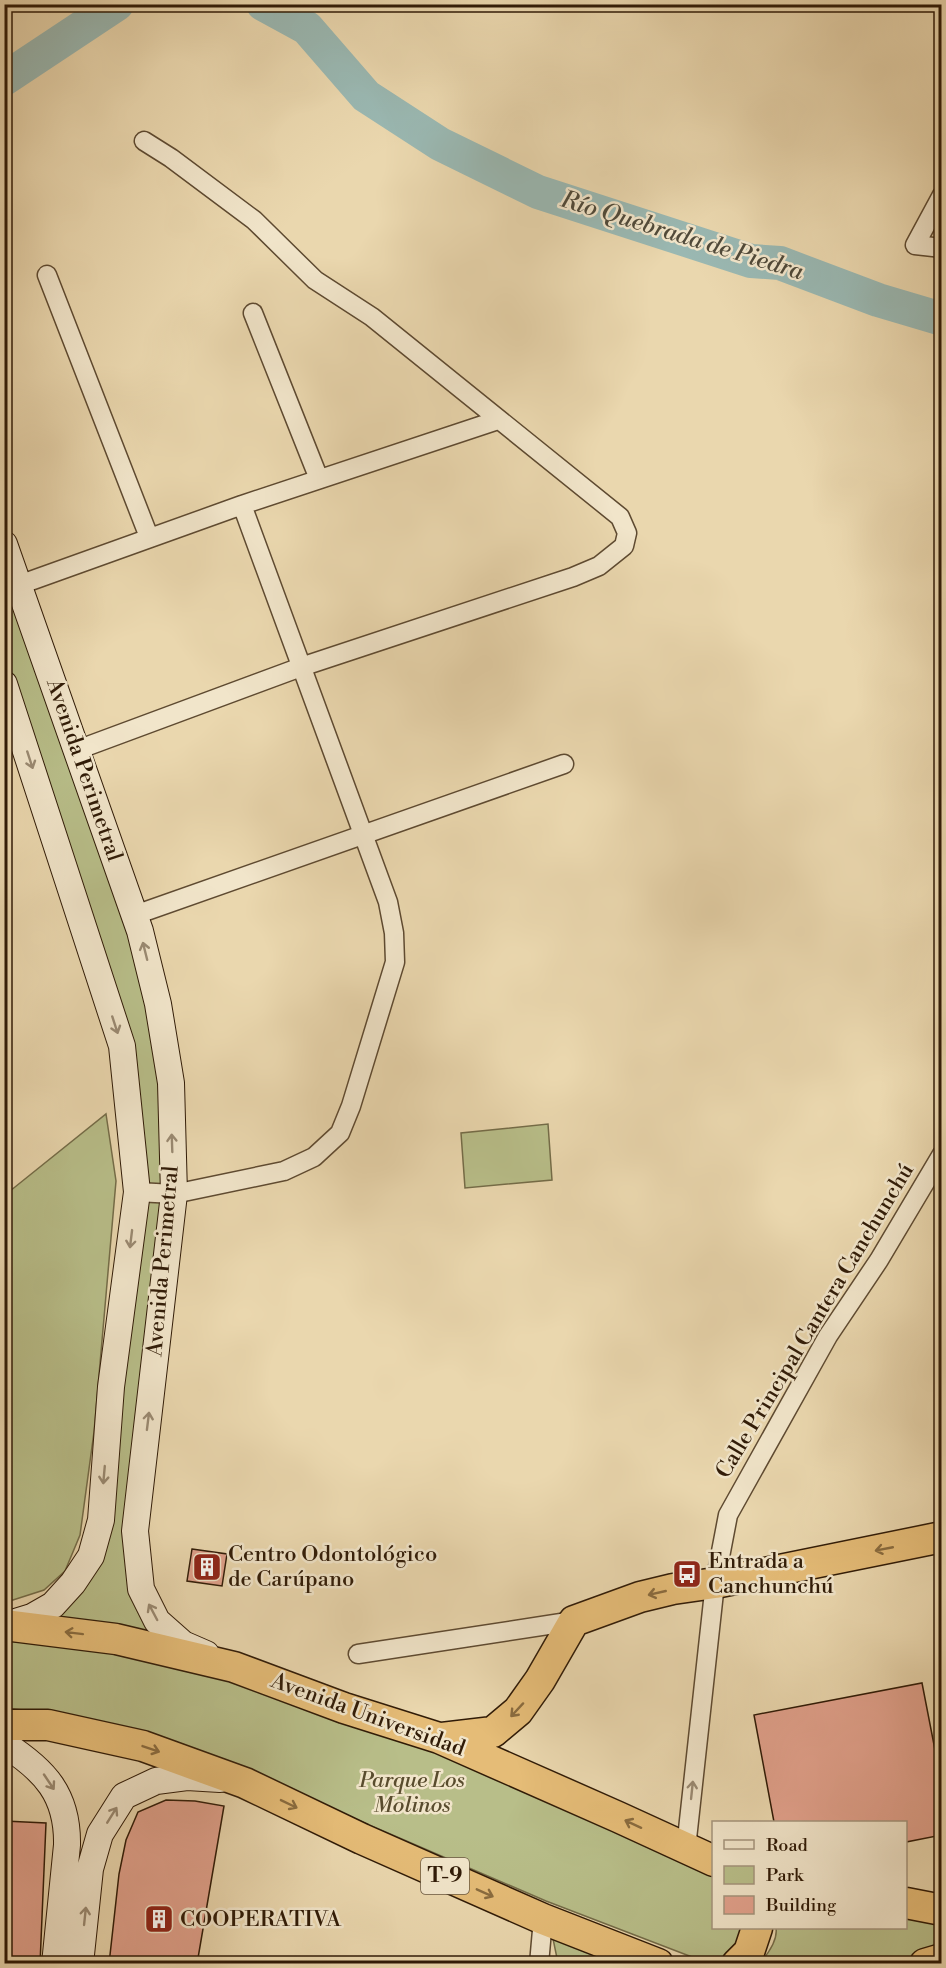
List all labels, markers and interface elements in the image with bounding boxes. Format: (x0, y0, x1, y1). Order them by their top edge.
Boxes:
water label: Río Quebrada de Piedra (556, 185, 808, 287)
street label: Avenida Perimetral (40, 674, 128, 865)
one-way arrow (25, 750, 36, 769)
one-way arrow (139, 942, 151, 961)
one-way arrow (111, 1015, 122, 1034)
one-way arrow (167, 1134, 178, 1154)
street label: Calle Principal Cantera Canchunchú (710, 1158, 920, 1483)
street label: Avenida Perimetral (141, 1164, 185, 1359)
one-way arrow (125, 1229, 136, 1249)
one-way arrow (143, 1411, 154, 1431)
one-way arrow (98, 1464, 109, 1484)
place label: Centro Odontológico de Carúpano (228, 1541, 437, 1593)
one-way arrow (875, 1544, 894, 1555)
place label: Entrada a Canchunchú (708, 1548, 834, 1600)
building icon: Centro Odontológico de Carúpano (191, 1551, 223, 1583)
bus stop icon: Entrada a Canchunchú (671, 1558, 703, 1590)
one-way arrow (648, 1588, 668, 1599)
one-way arrow (147, 1604, 159, 1621)
one-way arrow (65, 1627, 85, 1638)
street label: Avenida Universidad (266, 1667, 469, 1763)
one-way arrow (510, 1703, 524, 1718)
one-way arrow (141, 1745, 160, 1756)
park label: Parque Los Molinos (358, 1767, 465, 1819)
one-way arrow (42, 1773, 55, 1790)
one-way arrow (687, 1781, 698, 1801)
one-way arrow (279, 1798, 297, 1810)
one-way arrow (106, 1807, 118, 1824)
one-way arrow (624, 1817, 642, 1829)
legend (712, 1821, 907, 1929)
text: Road (766, 1834, 809, 1857)
road number: T-9 (421, 1858, 469, 1894)
text: Park (766, 1864, 805, 1887)
one-way arrow (476, 1888, 494, 1900)
text: Building (765, 1894, 837, 1917)
building icon: COOPERATIVA (143, 1903, 175, 1935)
place label: COOPERATIVA (180, 1906, 342, 1933)
one-way arrow (80, 1907, 91, 1927)

